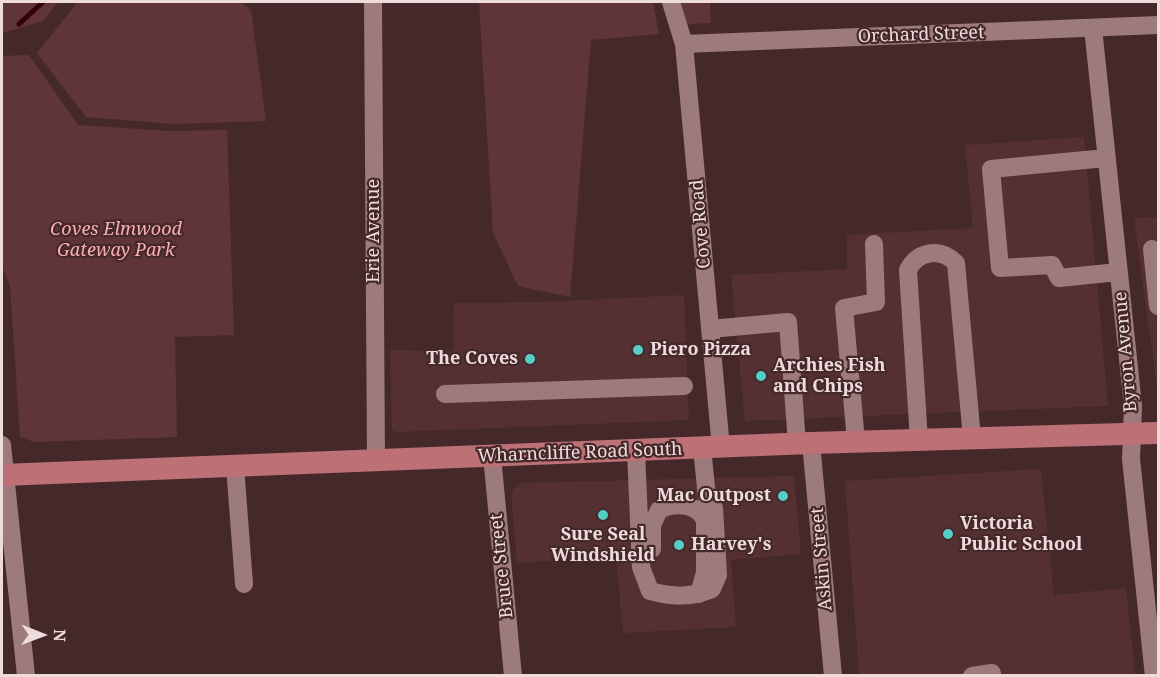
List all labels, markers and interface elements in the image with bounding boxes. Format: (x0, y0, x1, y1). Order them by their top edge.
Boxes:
street label: Orchard Street (857, 22, 985, 48)
street label: Cove Road (686, 178, 716, 270)
street label: Erie Avenue (363, 179, 385, 283)
park label: Coves Elmwood Gateway Park (50, 219, 182, 262)
street label: Byron Avenue (1110, 291, 1142, 413)
place label: Piero Pizza (650, 339, 751, 361)
marker: Piero Pizza (631, 343, 645, 357)
place label: The Coves (426, 348, 518, 370)
marker: The Coves (523, 352, 537, 366)
place label: Archies Fish and Chips (773, 355, 886, 398)
marker: Archies Fish and Chips (754, 369, 768, 383)
street label: Wharncliffe Road South (477, 439, 683, 467)
place label: Mac Outpost (657, 485, 771, 507)
marker: Mac Outpost (776, 489, 790, 503)
street label: Askin Street (807, 506, 837, 612)
marker: Sure Seal Windshield (596, 508, 610, 522)
street label: Bruce Street (486, 513, 518, 619)
place label: Victoria Public School (960, 513, 1082, 556)
place label: Sure Seal Windshield (551, 524, 655, 566)
marker: Victoria Public School (941, 527, 955, 541)
place label: Harvey's (691, 534, 771, 556)
marker: Harvey's (672, 538, 686, 552)
north arrow (12, 605, 72, 665)
text: N (49, 629, 71, 642)

